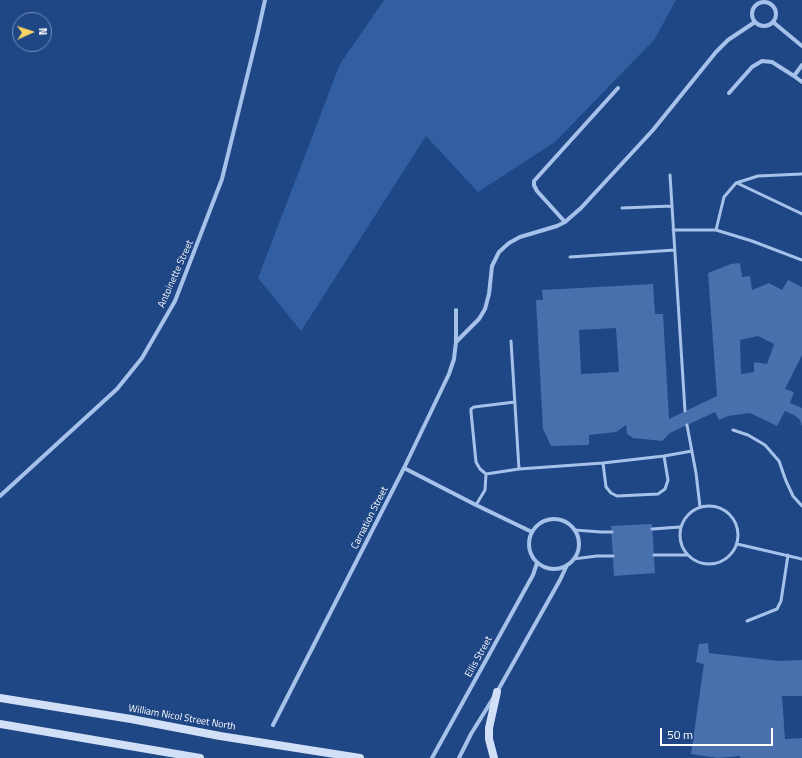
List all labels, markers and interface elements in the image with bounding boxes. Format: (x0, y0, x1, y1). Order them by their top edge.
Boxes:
north arrow (12, 12, 52, 52)
text: N (35, 27, 51, 36)
street label: Antoinette Street (156, 238, 196, 310)
street label: Carnation Street (349, 485, 391, 551)
street label: Ellis Street (463, 634, 495, 680)
street label: William Nicol Street North (127, 703, 237, 733)
scale bar (662, 720, 775, 746)
text: 50 m (667, 725, 693, 744)

